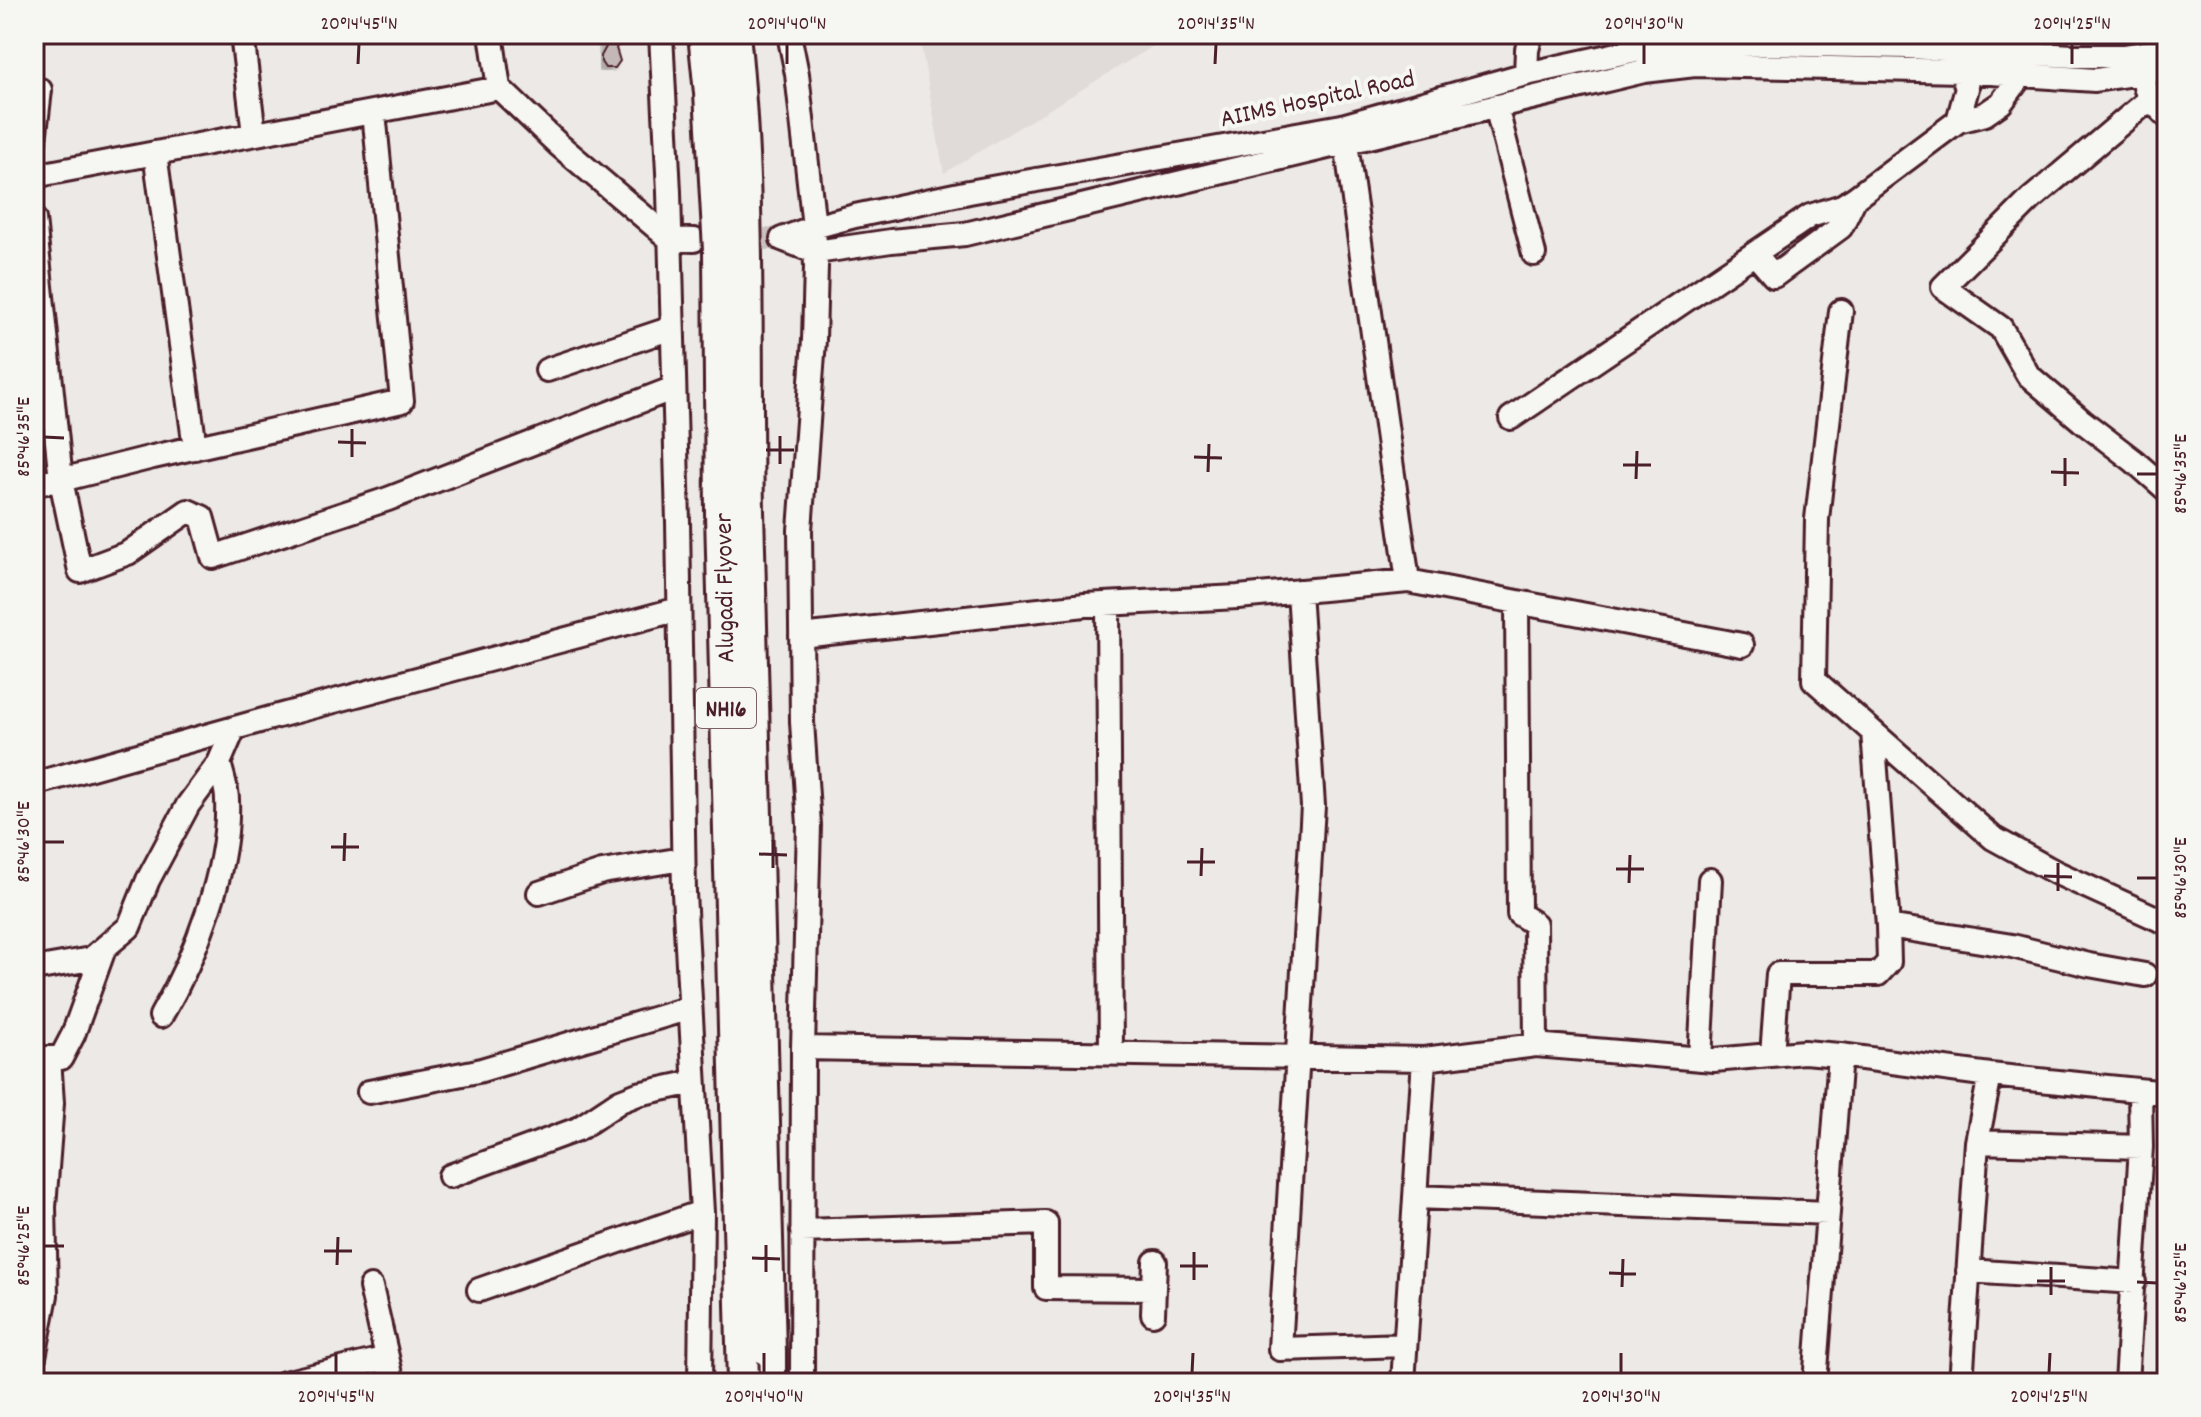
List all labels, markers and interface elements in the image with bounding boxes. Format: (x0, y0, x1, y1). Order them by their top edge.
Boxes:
text: 20°14'45"N (320, 11, 398, 39)
text: 20°14'40"N (748, 11, 826, 39)
text: 20°14'35"N (1177, 11, 1255, 39)
text: 20°14'30"N (1604, 11, 1684, 39)
text: 20°14'25"N (2033, 11, 2111, 39)
street label: AIIMS Hospital Road (1217, 62, 1418, 139)
text: 85°46'35"E (11, 397, 39, 477)
text: 85°46'35"E (2168, 434, 2196, 514)
street label: Alugadi Flyover (707, 512, 746, 663)
road number: NH16 (696, 688, 756, 728)
text: 85°46'30"E (11, 801, 39, 883)
text: 85°46'30"E (2168, 837, 2196, 919)
text: 85°46'25"E (11, 1206, 39, 1286)
text: 85°46'25"E (2168, 1243, 2196, 1323)
text: 20°14'45"N (297, 1384, 375, 1412)
text: 20°14'40"N (725, 1384, 803, 1412)
text: 20°14'35"N (1153, 1384, 1231, 1412)
text: 20°14'30"N (1581, 1384, 1661, 1412)
text: 20°14'25"N (2010, 1384, 2088, 1412)

